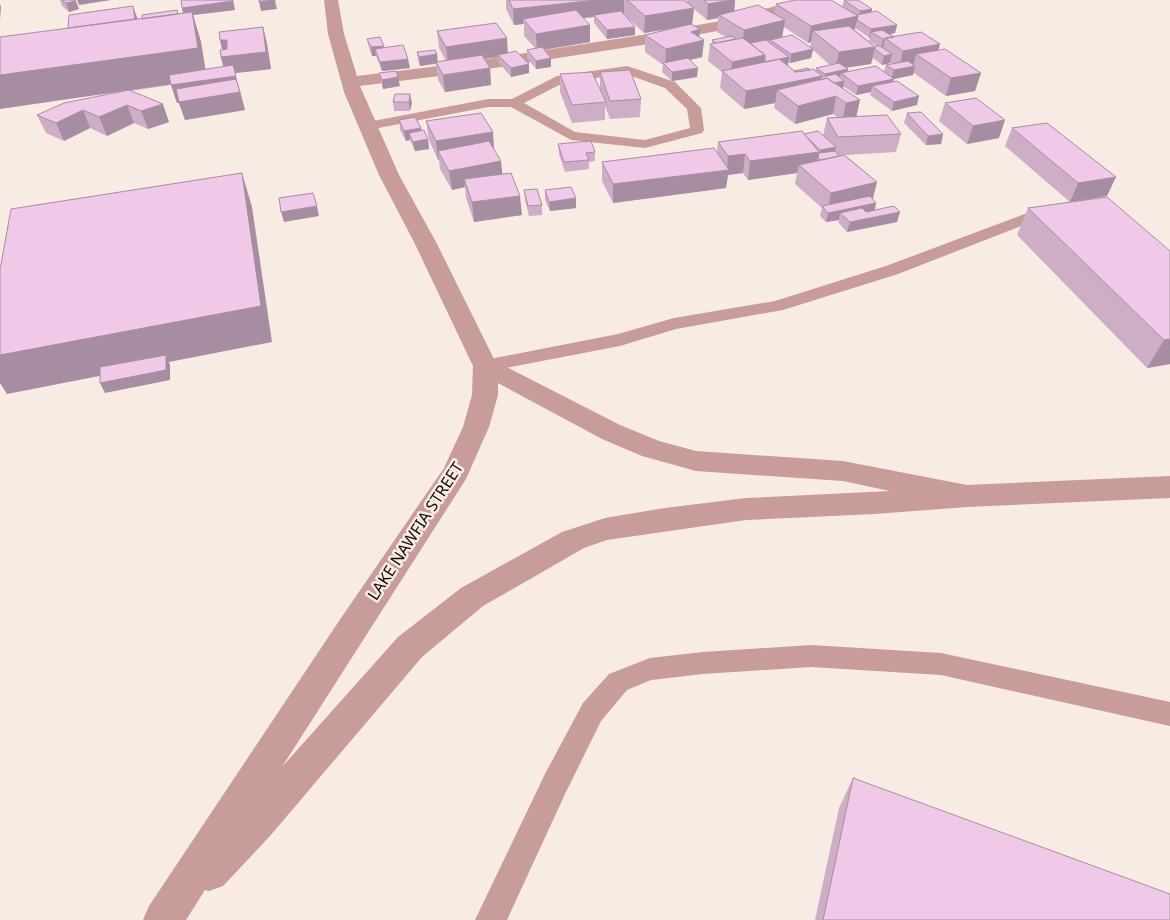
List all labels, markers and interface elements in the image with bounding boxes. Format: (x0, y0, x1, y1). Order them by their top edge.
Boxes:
street label: LAKE NAWFIA STREET (362, 458, 468, 604)

